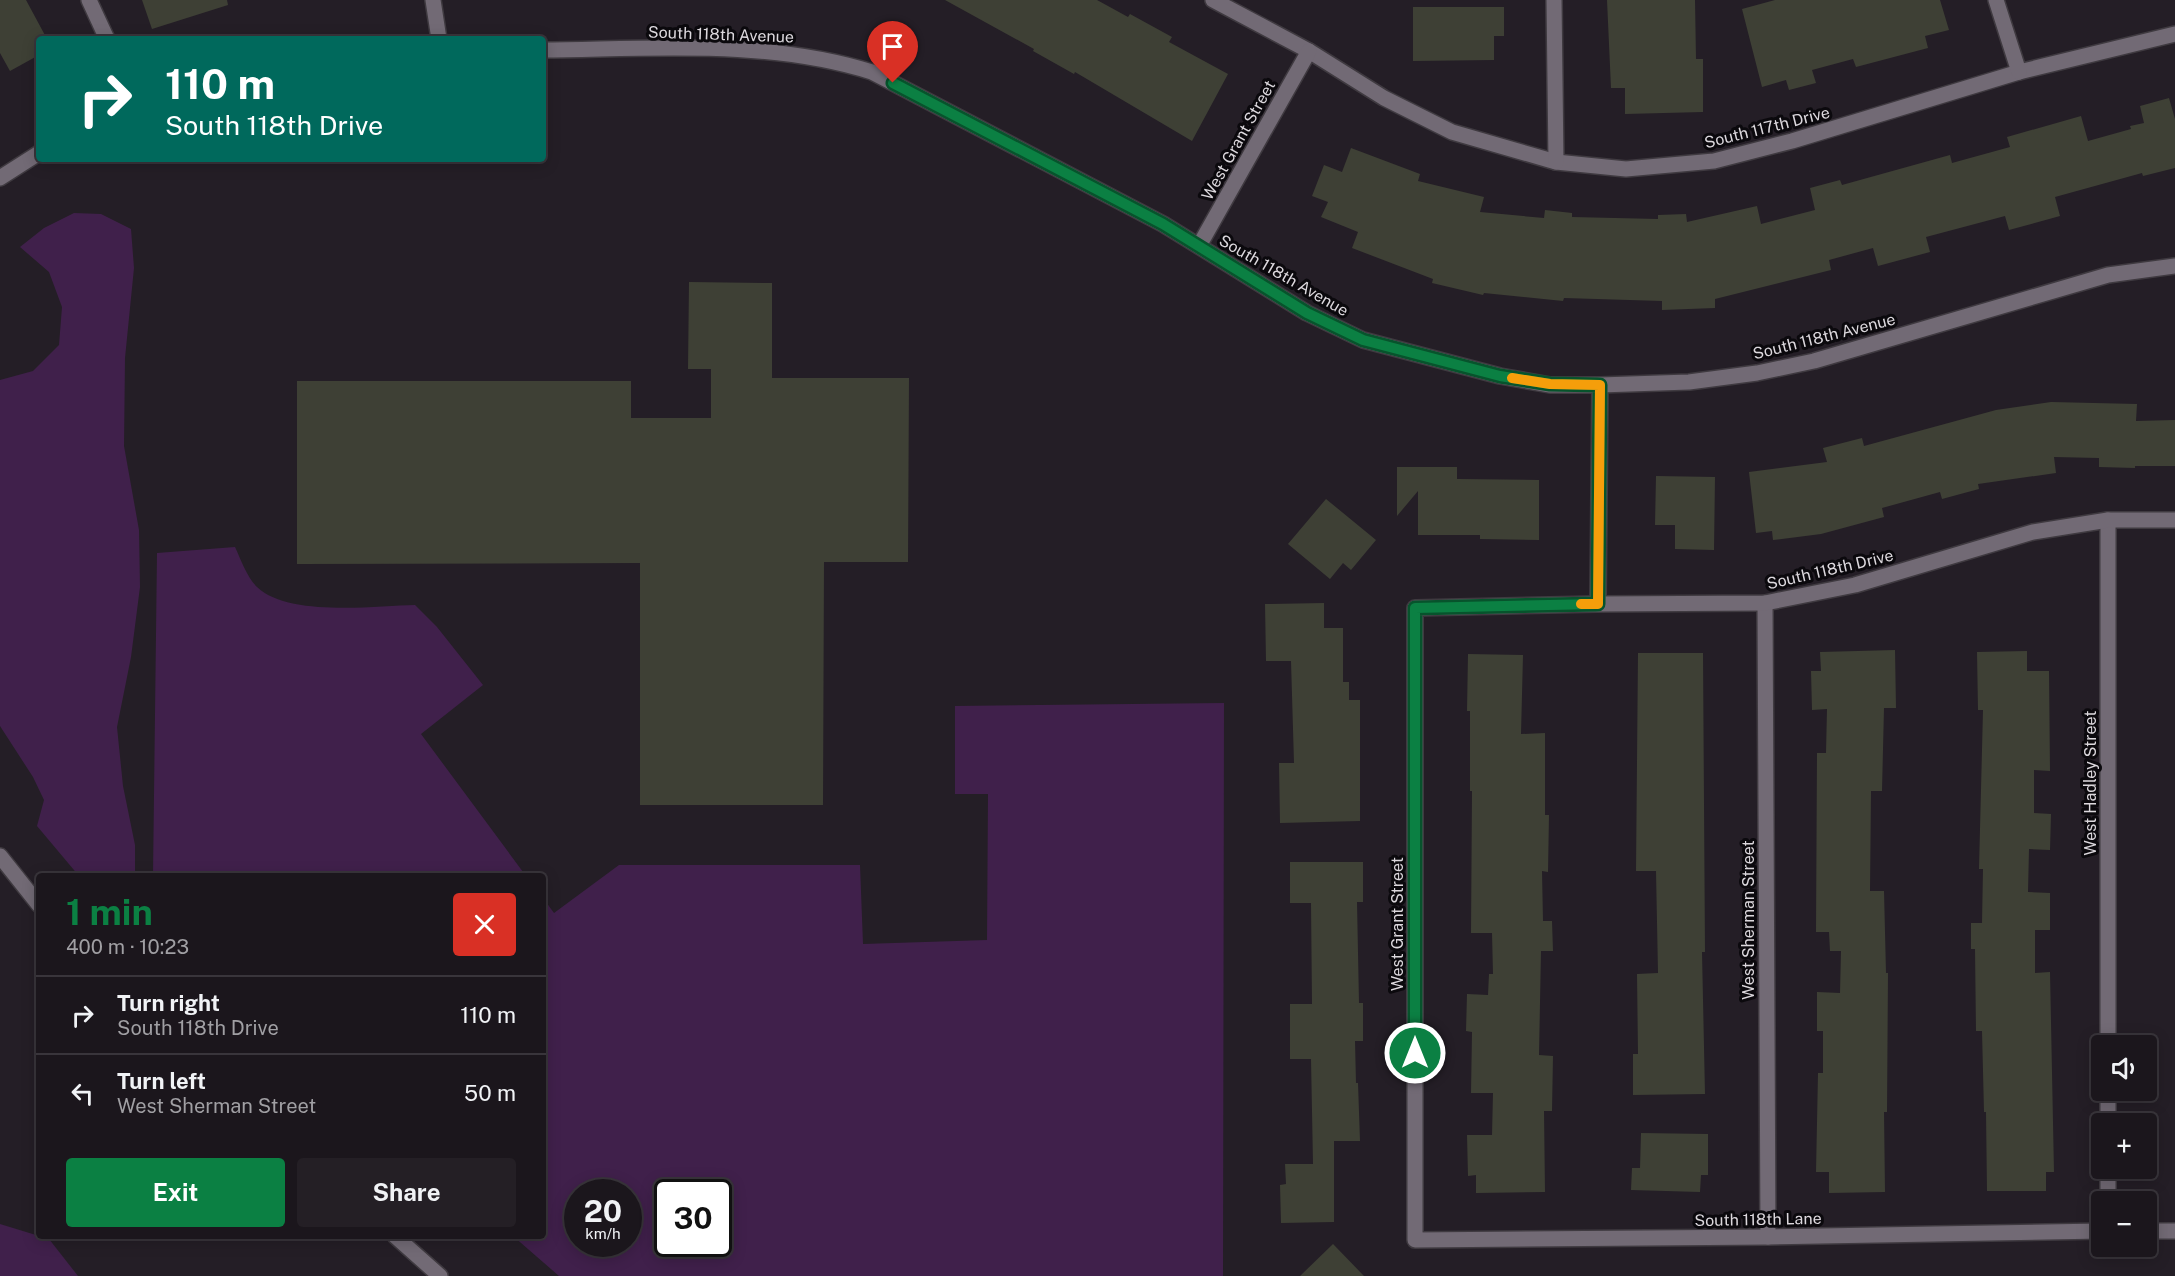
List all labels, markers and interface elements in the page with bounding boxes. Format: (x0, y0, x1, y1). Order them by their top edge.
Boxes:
pin (867, 21, 918, 83)
street label: South 118th Avenue (648, 22, 794, 47)
icon: arrive (876, 30, 909, 63)
text: 110 m (165, 59, 275, 108)
icon: right (66, 60, 144, 138)
street label: West Grant Street (1198, 77, 1279, 203)
street label: South 117th Drive (1702, 103, 1832, 152)
text: South 118th Drive (165, 109, 383, 141)
street label: South 118th Avenue (1216, 231, 1352, 320)
street label: South 118th Avenue (1751, 310, 1897, 363)
street label: South 118th Drive (1765, 546, 1895, 593)
street label: West Hadley Street (2081, 711, 2100, 855)
street label: West Sherman Street (1739, 840, 1758, 1000)
street label: West Grant Street (1388, 857, 1407, 991)
text: 1 min (66, 891, 153, 933)
button: close (453, 893, 516, 956)
text: 400 m · 10:23 (66, 935, 189, 959)
text: Turn right (117, 990, 220, 1016)
icon: right (66, 999, 99, 1032)
text: 110 m (460, 1002, 516, 1028)
text: South 118th Drive (117, 1016, 279, 1040)
position arrow (1383, 1021, 1447, 1085)
map controls (2091, 1035, 2157, 1257)
button: sound (2091, 1035, 2157, 1101)
text: Turn left (117, 1068, 206, 1094)
icon: left (66, 1077, 99, 1110)
text: 50 m (464, 1080, 516, 1106)
text: West Sherman Street (117, 1094, 316, 1118)
button: + (2091, 1113, 2157, 1179)
button: Exit (66, 1158, 285, 1227)
button: Share (297, 1158, 516, 1227)
speed limit sign: 30 (654, 1179, 732, 1257)
button: − (2091, 1191, 2157, 1257)
text: 20 (584, 1193, 622, 1229)
street label: South 118th Lane (1694, 1209, 1822, 1230)
text: km/h (585, 1225, 621, 1242)

